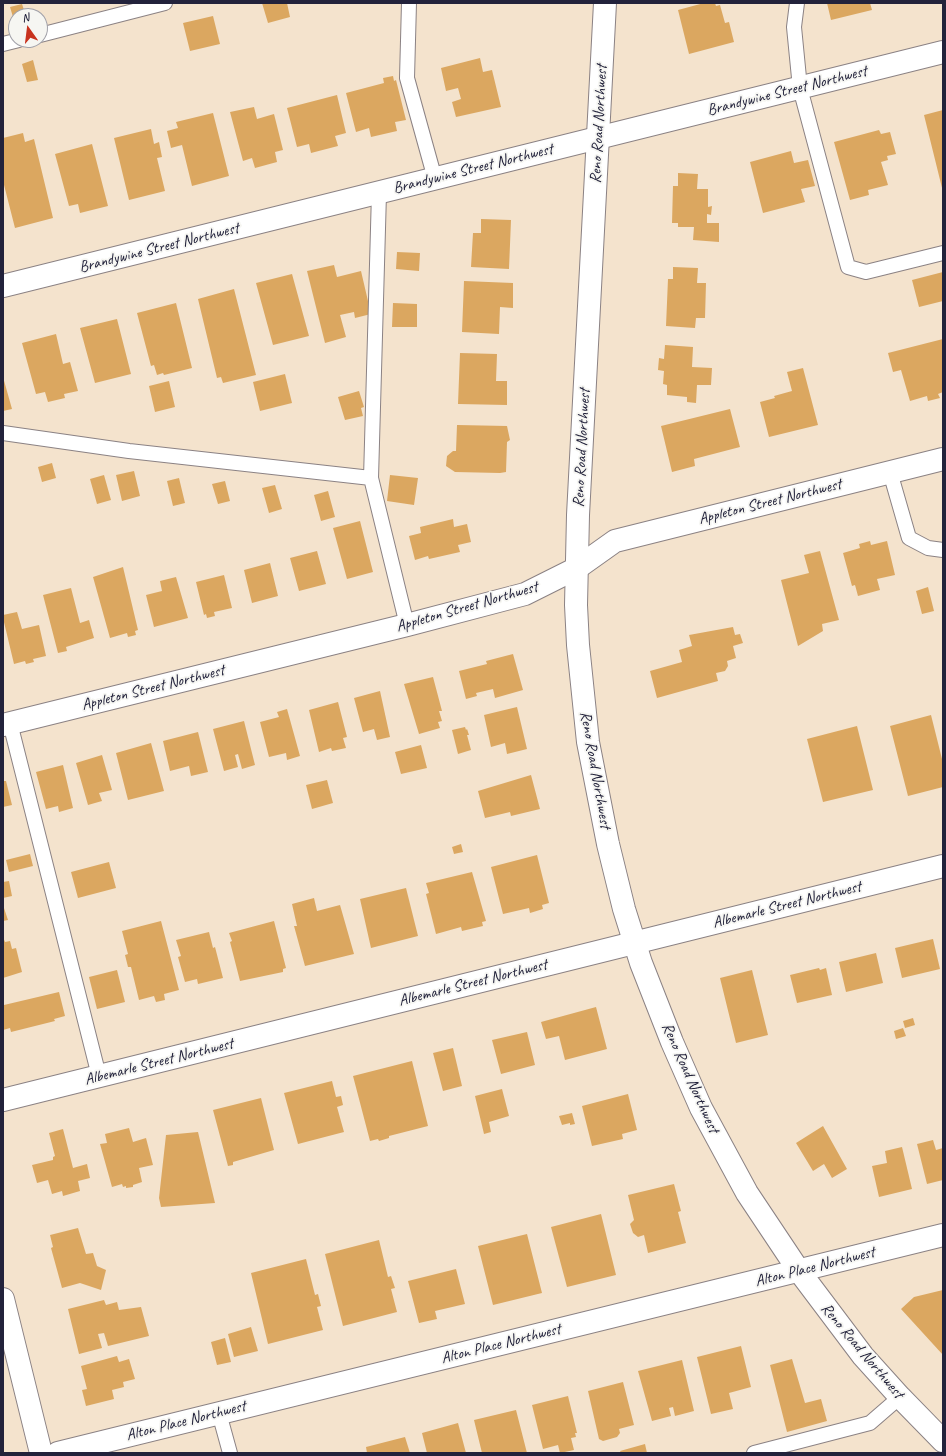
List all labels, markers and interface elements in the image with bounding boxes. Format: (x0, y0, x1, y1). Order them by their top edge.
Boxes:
north arrow (8, 8, 48, 48)
text: N (20, 10, 30, 25)
street label: Brandywine Street Northwest (705, 62, 869, 120)
street label: Reno Road Northwest (586, 64, 612, 184)
street label: Brandywine Street Northwest (391, 140, 555, 198)
street label: Brandywine Street Northwest (77, 219, 241, 277)
street label: Reno Road Northwest (569, 388, 595, 508)
street label: Appleton Street Northwest (697, 475, 843, 529)
street label: Appleton Street Northwest (394, 578, 540, 636)
street label: Appleton Street Northwest (80, 661, 226, 715)
street label: Reno Road Northwest (575, 710, 615, 830)
street label: Albemarle Street Northwest (711, 877, 863, 933)
street label: Albemarle Street Northwest (397, 955, 549, 1011)
street label: Reno Road Northwest (657, 1020, 723, 1136)
street label: Albemarle Street Northwest (83, 1034, 235, 1090)
street label: Alton Place Northwest (753, 1243, 877, 1291)
street label: Reno Road Northwest (816, 1299, 908, 1403)
street label: Alton Place Northwest (439, 1320, 563, 1368)
street label: Alton Place Northwest (124, 1397, 248, 1445)

